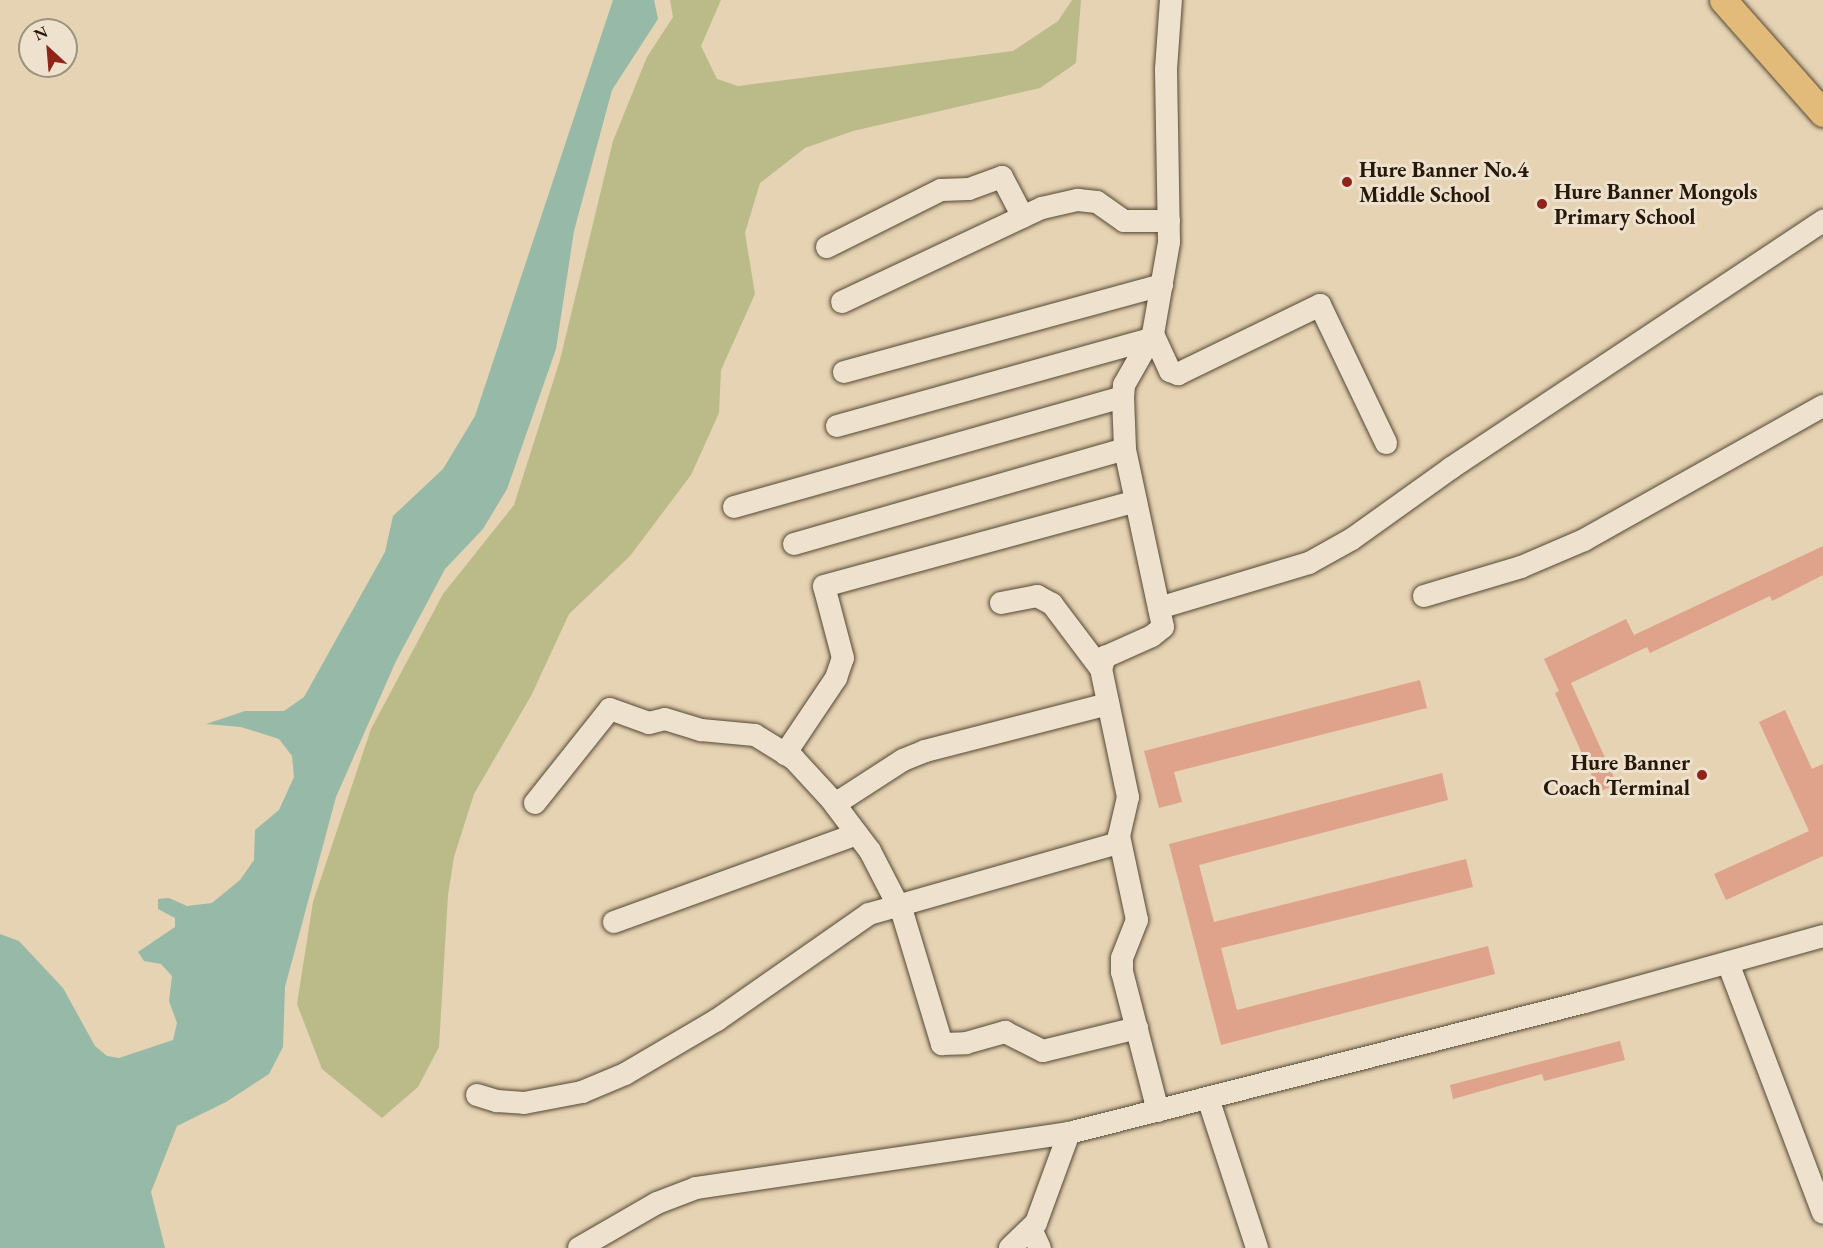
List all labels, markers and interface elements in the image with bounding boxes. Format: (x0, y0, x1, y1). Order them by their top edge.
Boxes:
north arrow (18, 18, 78, 78)
text: N (30, 21, 51, 45)
place label: Hure Banner No.4 Middle School (1359, 156, 1529, 208)
marker: Hure Banner No.4 Middle School (1340, 175, 1354, 189)
place label: Hure Banner Mongols Primary School (1554, 178, 1757, 230)
marker: Hure Banner Mongols Primary School (1535, 197, 1549, 211)
place label: Hure Banner Coach Terminal (1543, 749, 1690, 800)
marker: Hure Banner Coach Terminal (1695, 768, 1709, 782)

